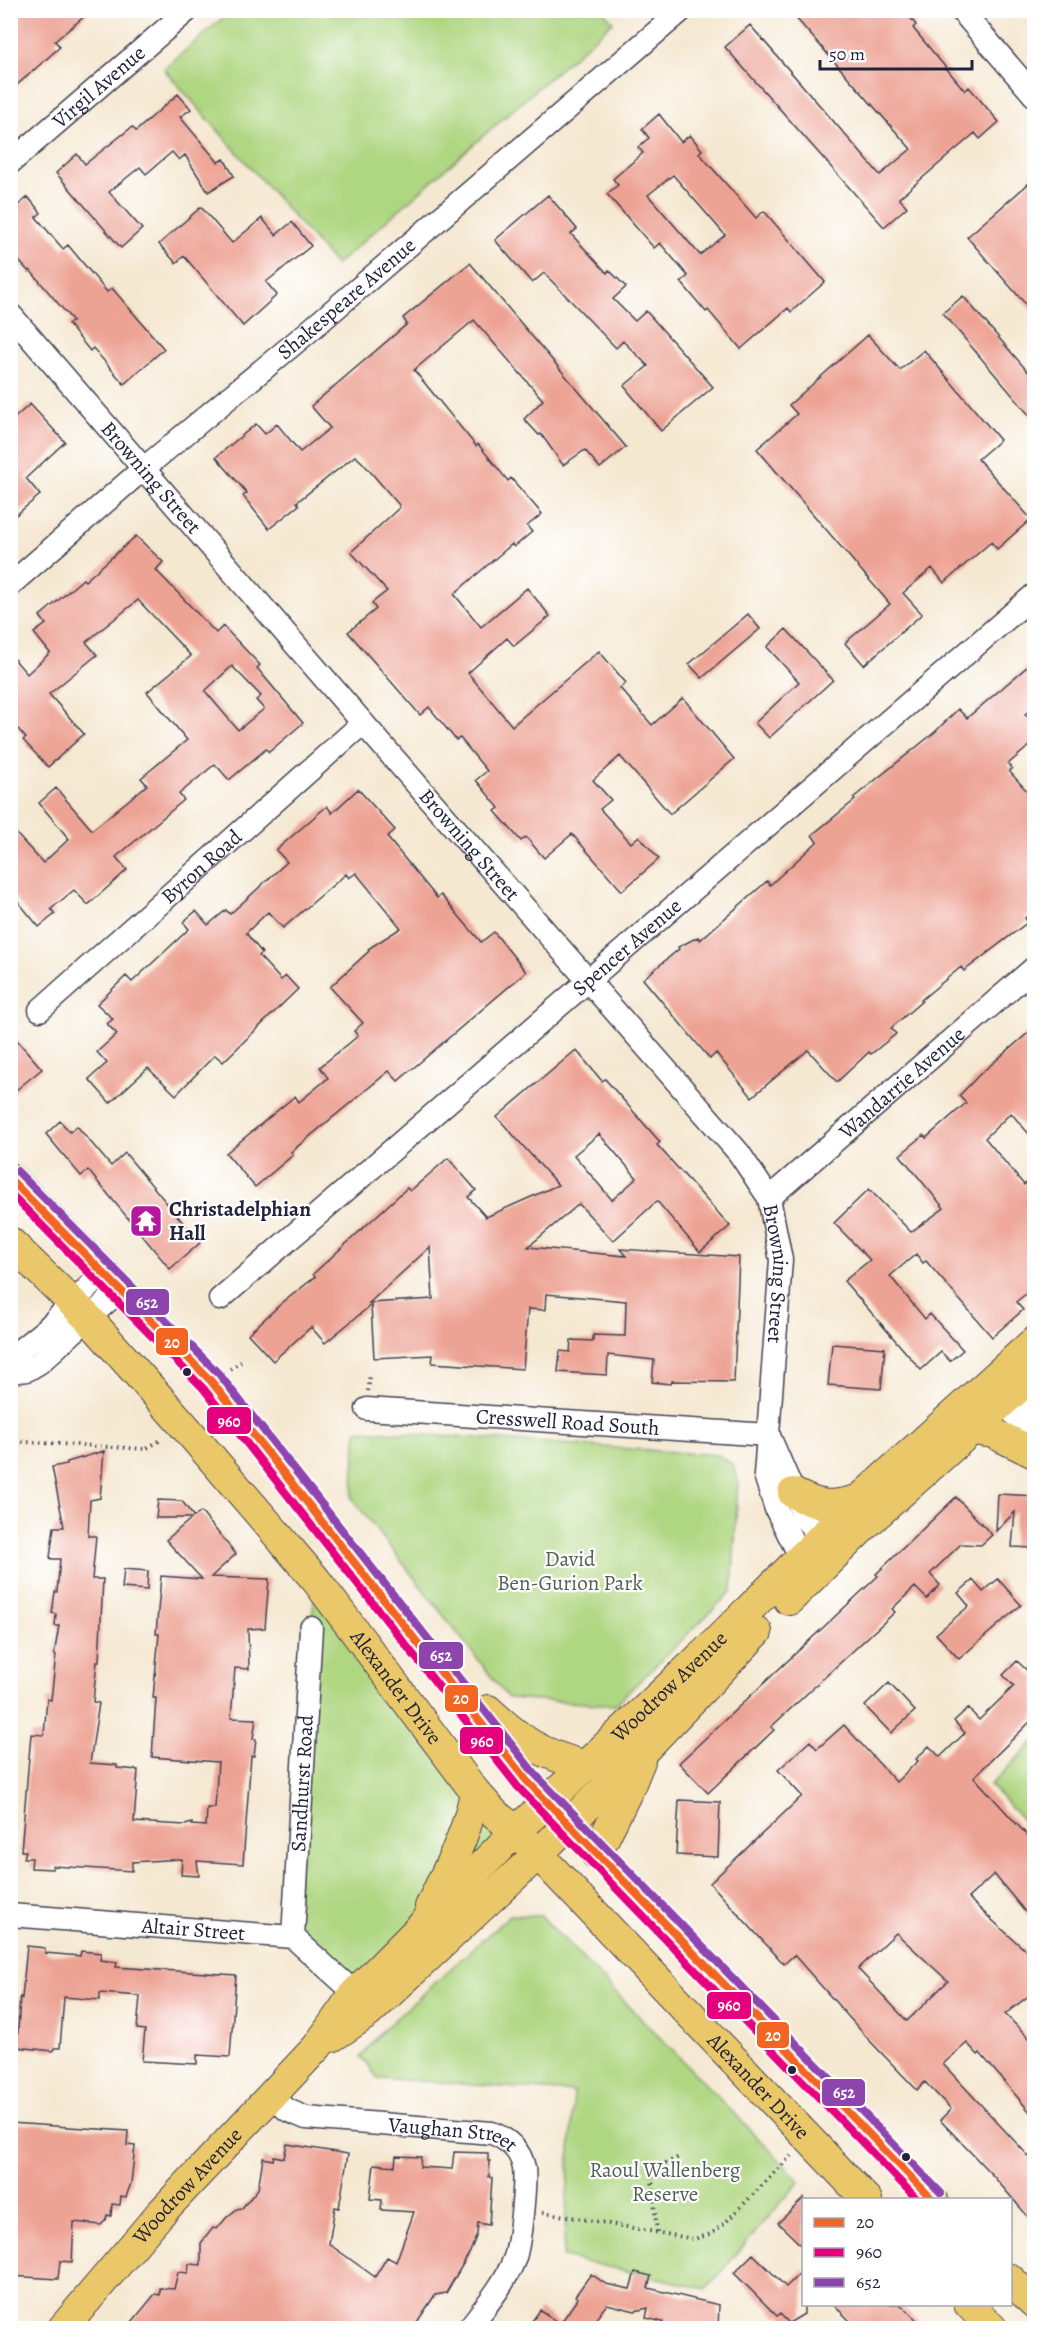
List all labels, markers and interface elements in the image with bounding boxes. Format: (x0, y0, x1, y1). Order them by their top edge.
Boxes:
scale bar (820, 33, 972, 71)
street label: Virgil Avenue (45, 39, 151, 135)
text: 50 m (829, 42, 865, 66)
street label: Shakespeare Avenue (271, 231, 422, 366)
street label: Browning Street (95, 415, 208, 540)
street label: Browning Street (413, 783, 526, 907)
street label: Byron Road (155, 823, 248, 910)
street label: Spencer Avenue (566, 892, 688, 1002)
street label: Wandarrie Avenue (832, 1020, 971, 1146)
place label: Christadelphian Hall (169, 1195, 311, 1247)
street label: Browning Street (756, 1201, 795, 1344)
temple icon: Christadelphian Hall (128, 1203, 164, 1239)
line badge: 652 (125, 1288, 170, 1316)
text: 652 (136, 1292, 158, 1314)
line badge: 20 (155, 1327, 189, 1356)
text: 20 (164, 1332, 180, 1354)
unlabelled marker (181, 1366, 193, 1378)
street label: Cresswell Road South (475, 1402, 660, 1442)
line badge: 960 (206, 1406, 252, 1435)
text: 960 (218, 1411, 240, 1433)
park label: David Ben-Gurion Park (497, 1545, 643, 1597)
street label: Alexander Drive (343, 1623, 449, 1750)
street label: Woodrow Avenue (604, 1625, 733, 1749)
line badge: 652 (418, 1641, 464, 1670)
text: 652 (430, 1645, 452, 1667)
line badge: 20 (444, 1684, 479, 1713)
text: 20 (453, 1688, 469, 1710)
street label: Sandhurst Road (284, 1713, 320, 1853)
line badge: 960 (459, 1726, 504, 1755)
text: 960 (471, 1731, 493, 1753)
street label: Altair Street (140, 1911, 246, 1947)
line badge: 960 (706, 1991, 752, 2020)
text: 960 (718, 1995, 740, 2017)
line badge: 20 (756, 2021, 790, 2049)
text: 20 (765, 2025, 781, 2047)
street label: Alexander Drive (701, 2026, 816, 2145)
unlabelled marker (786, 2064, 798, 2076)
line badge: 652 (821, 2078, 866, 2107)
text: 652 (833, 2082, 855, 2104)
street label: Vaughan Street (386, 2111, 524, 2158)
street label: Woodrow Avenue (126, 2121, 248, 2251)
unlabelled marker (900, 2151, 912, 2163)
park label: Raoul Wallenberg Reserve (590, 2156, 741, 2208)
legend (802, 2198, 1012, 2306)
text: 20 (856, 2210, 874, 2234)
text: 960 (856, 2240, 882, 2264)
text: 652 (856, 2270, 881, 2294)

